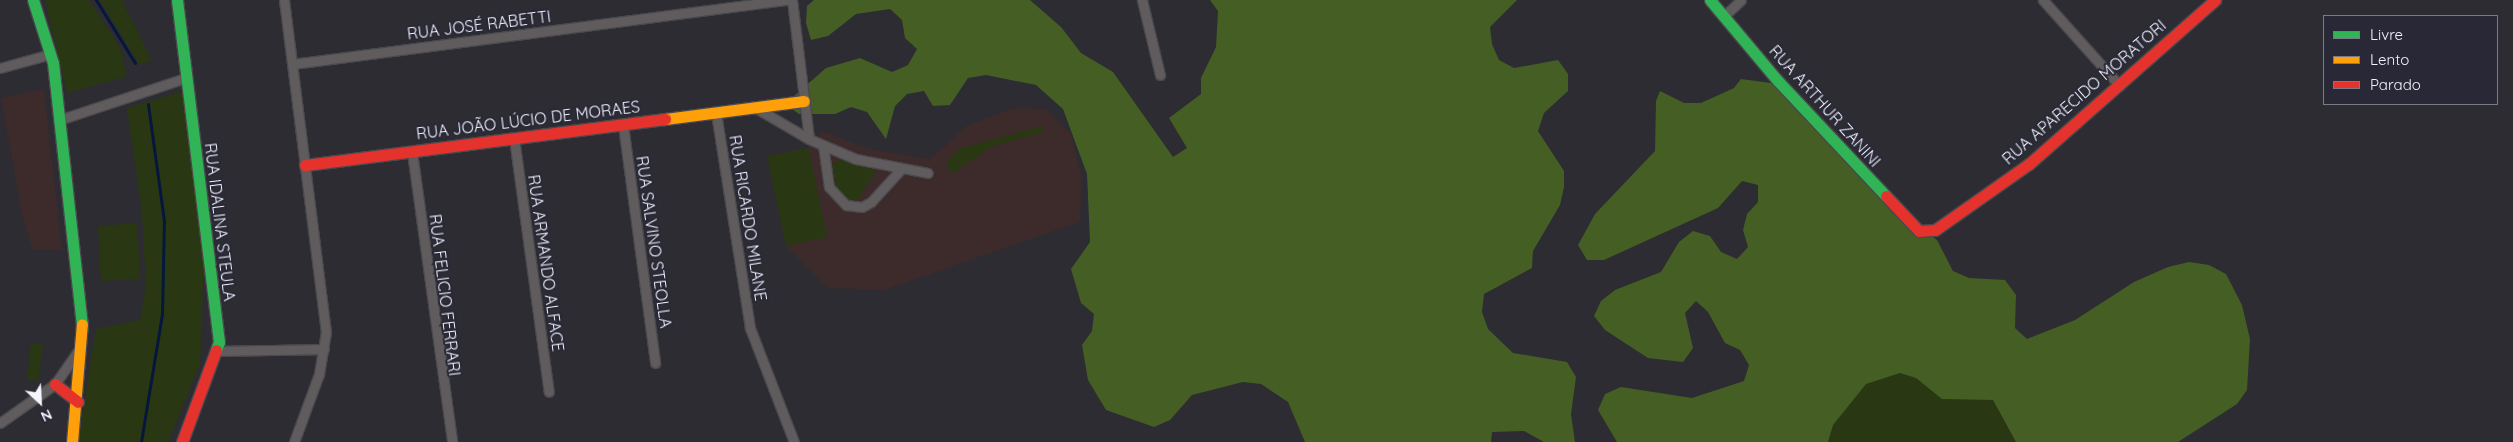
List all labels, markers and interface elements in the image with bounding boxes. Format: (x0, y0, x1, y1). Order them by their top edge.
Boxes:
street label: RUA JOSÉ RABETTI (406, 7, 552, 43)
legend (2323, 15, 2498, 105)
street label: RUA APARECIDO MORATORI (1998, 16, 2170, 168)
text: Livre (2370, 25, 2403, 44)
street label: RUA ARTHUR ZANINI (1765, 41, 1885, 171)
text: Lento (2370, 50, 2409, 69)
text: Parado (2370, 75, 2421, 94)
street label: RUA JOÃO LÚCIO DE MORAES (415, 97, 641, 143)
street label: RUA RICARDO MILANE (725, 134, 771, 302)
street label: RUA IDALINA STEULA (201, 142, 239, 302)
street label: RUA SALVINO STEOLLA (632, 155, 676, 329)
street label: RUA ARMANDO ALFACE (524, 173, 568, 353)
street label: RUA FELICIO FERRARI (426, 213, 464, 377)
north arrow (15, 377, 65, 427)
text: N (38, 405, 55, 426)

